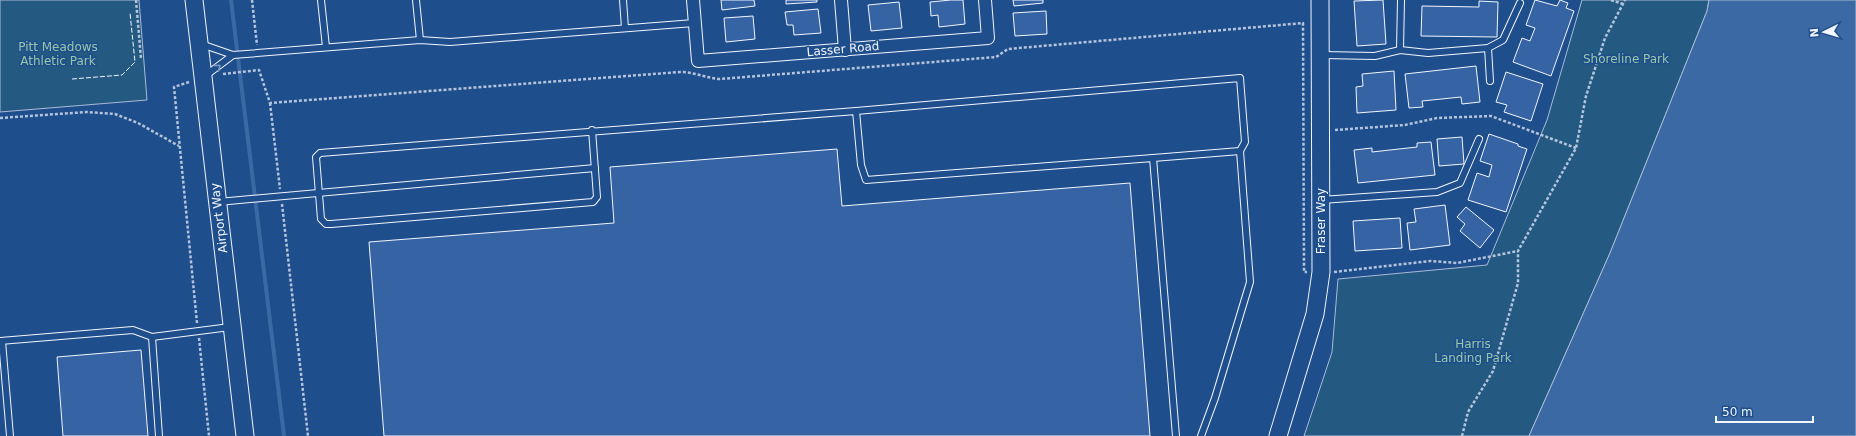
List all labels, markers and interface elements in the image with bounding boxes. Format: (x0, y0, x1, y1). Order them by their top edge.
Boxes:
north arrow (1804, 12, 1844, 52)
text: N (1808, 28, 1821, 38)
street label: Lasser Road (806, 39, 880, 59)
park label: Pitt Meadows Athletic Park (18, 40, 98, 68)
park label: Shoreline Park (1583, 52, 1669, 66)
one-way arrow (213, 64, 220, 71)
street label: Airport Way (208, 182, 230, 254)
street label: Fraser Way (1314, 188, 1328, 254)
park label: Harris Landing Park (1434, 337, 1512, 365)
scale bar (1716, 398, 1813, 424)
text: 50 m (1722, 405, 1753, 419)

